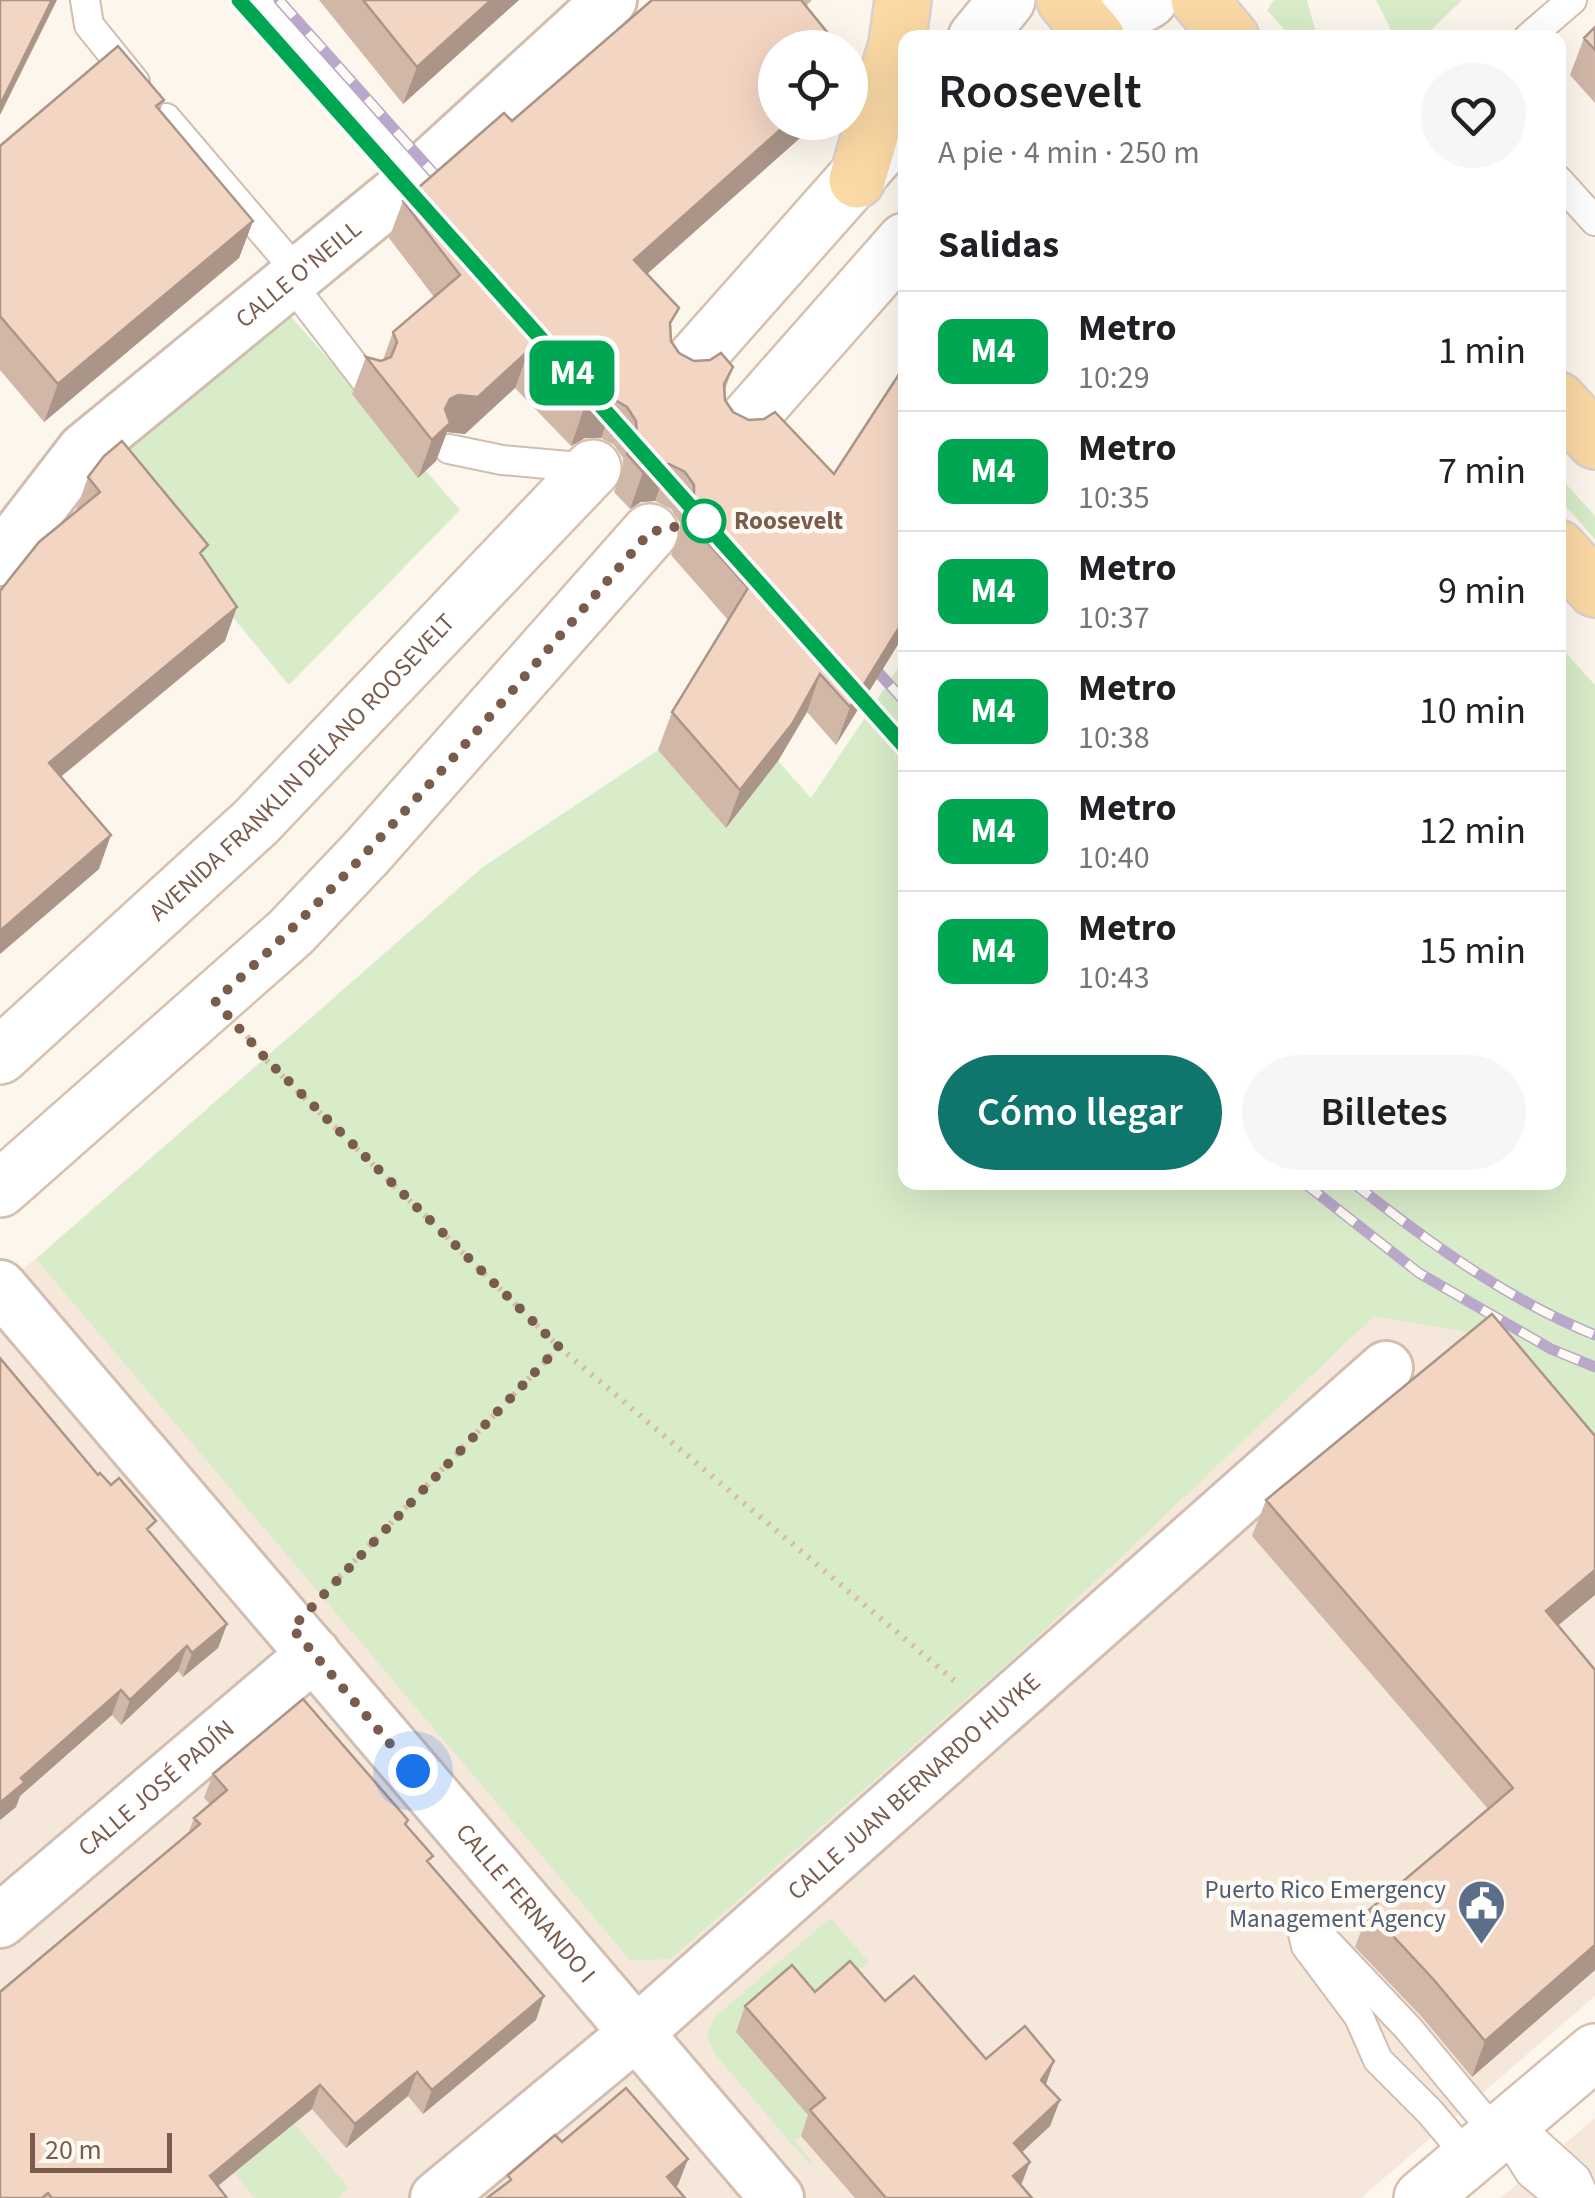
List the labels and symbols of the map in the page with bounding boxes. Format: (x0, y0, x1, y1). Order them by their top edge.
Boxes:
street label: CALLE O'NEILL (228, 211, 369, 337)
line badge: M4 (527, 340, 617, 406)
marker: Roosevelt (683, 500, 725, 542)
place label: Roosevelt (734, 503, 844, 539)
street label: AVENIDA FRANKLIN DELANO ROOSEVELT (141, 605, 463, 929)
street label: CALLE JUAN BERNARDO HUYKE (779, 1664, 1049, 1909)
street label: CALLE JOSÉ PADÍN (70, 1711, 242, 1865)
your location (388, 1746, 438, 1796)
street label: CALLE FERNANDO I (447, 1816, 604, 1991)
place label: Puerto Rico Emergency Management Agency (1204, 1872, 1446, 1937)
public building icon: Puerto Rico Emergency Management Agency (1455, 1878, 1507, 1946)
scale bar (30, 2128, 172, 2172)

